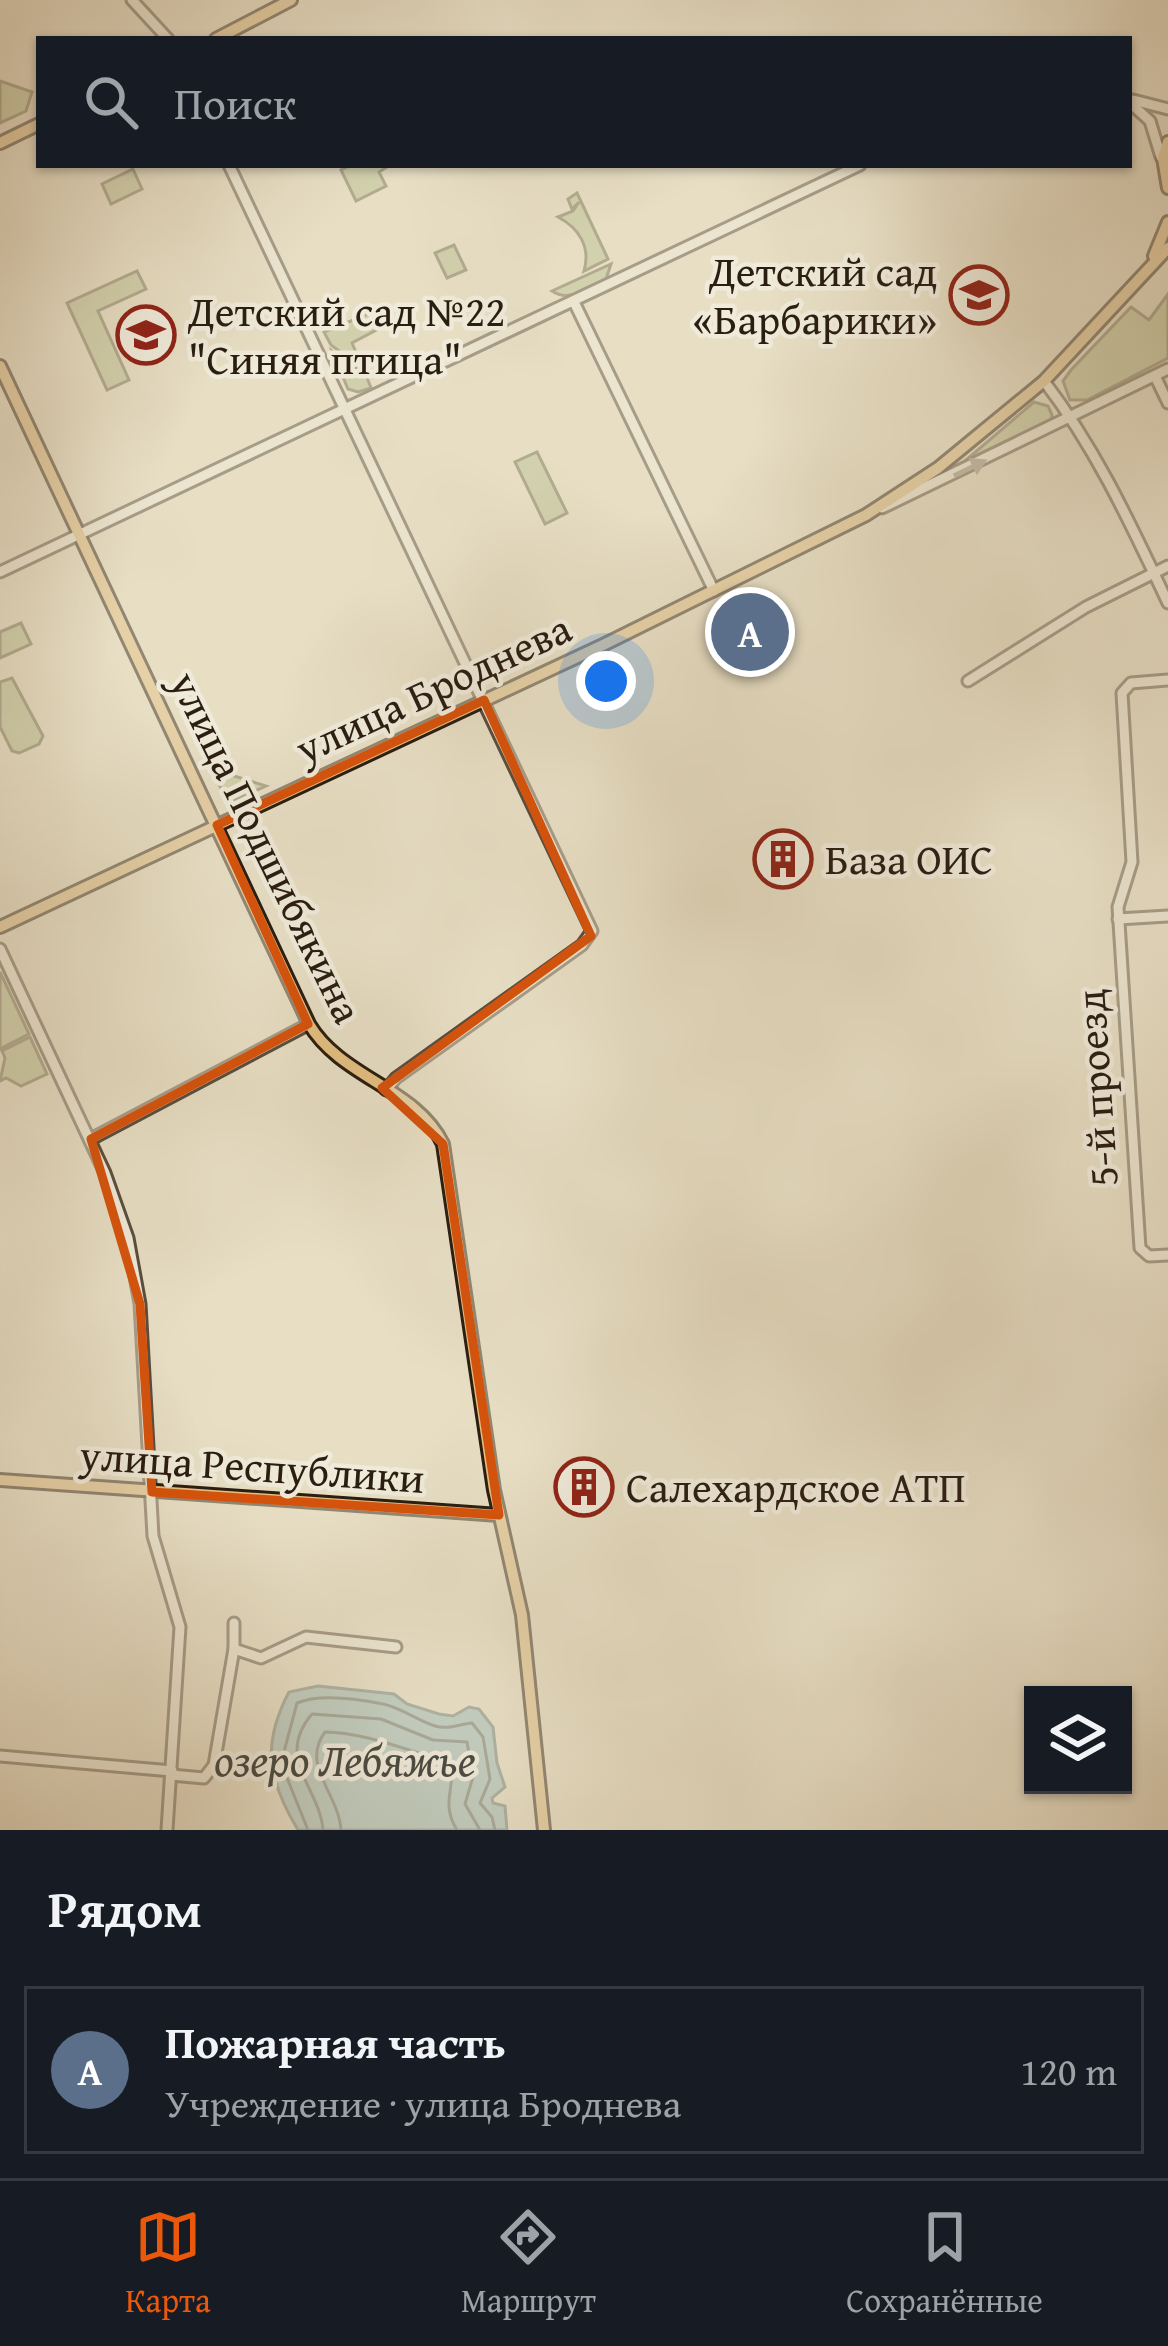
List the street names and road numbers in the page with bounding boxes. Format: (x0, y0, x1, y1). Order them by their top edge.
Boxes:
street label: улица Броднева (284, 597, 581, 779)
street label: улица Подшибякина (155, 660, 379, 1033)
street label: 5-й проезд (1058, 987, 1133, 1189)
street label: улица Республики (77, 1423, 426, 1508)

